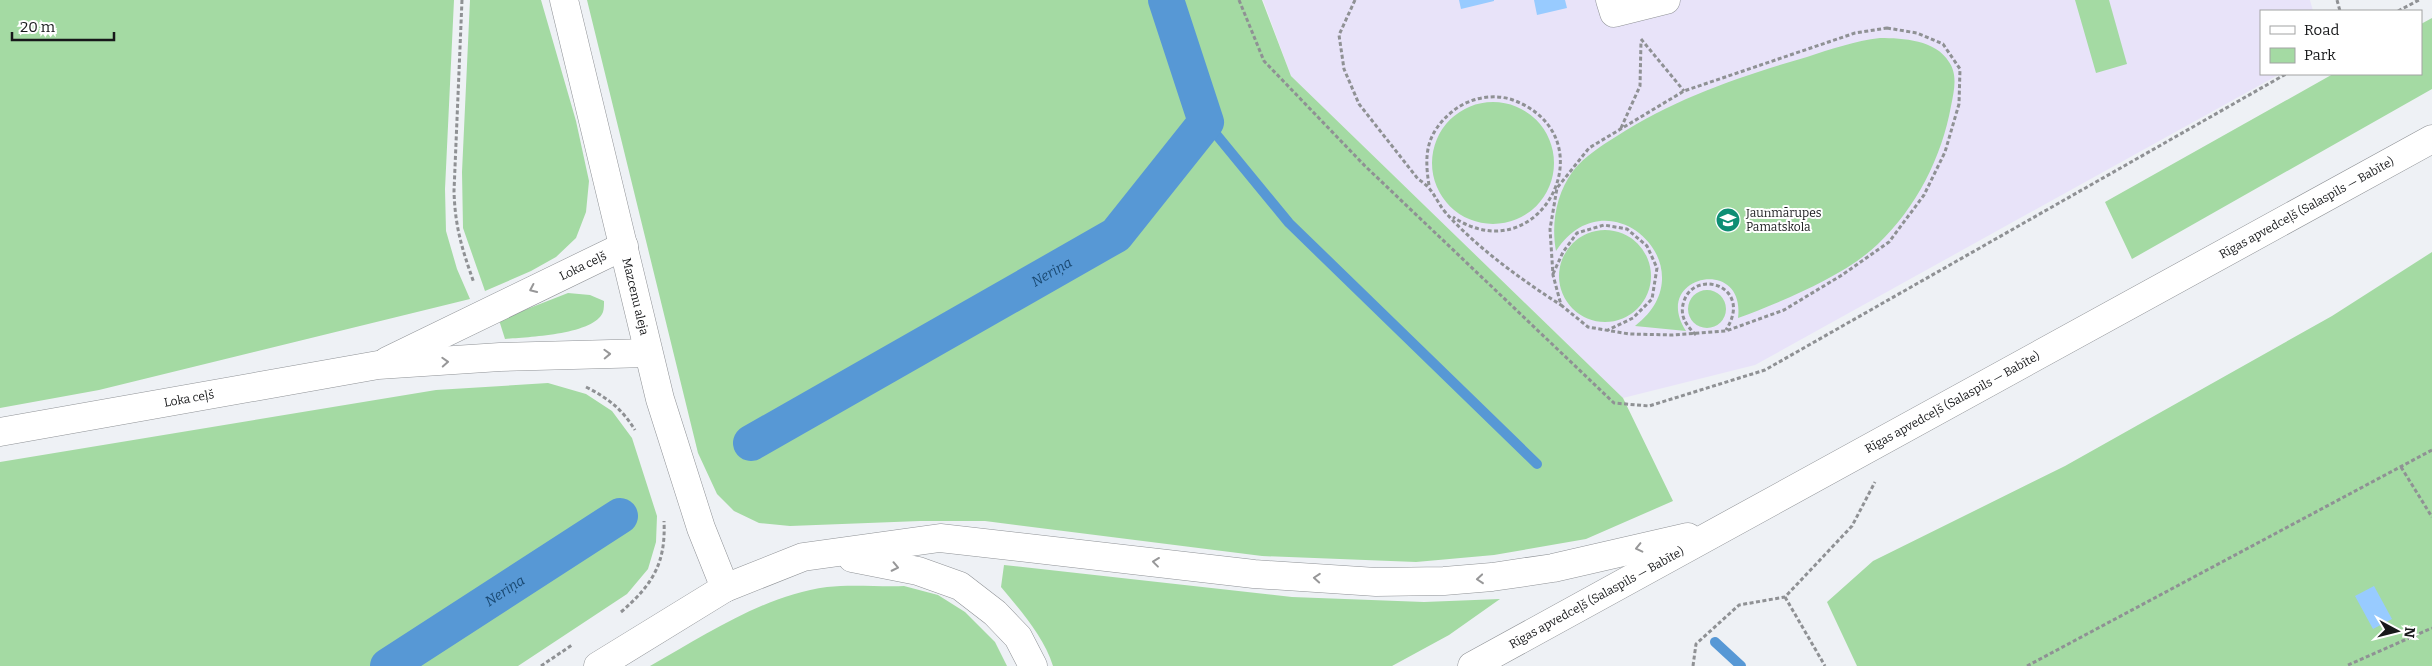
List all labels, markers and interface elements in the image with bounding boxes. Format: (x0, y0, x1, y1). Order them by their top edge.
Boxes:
scale bar (12, 10, 115, 42)
legend (2260, 10, 2422, 75)
text: 20 m (20, 18, 56, 36)
text: Road (2304, 21, 2339, 39)
text: Park (2304, 46, 2336, 64)
street label: Rīgas apvedceļš (Salaspils — Babīte) (2217, 153, 2397, 261)
place label: Jaunmārupes Pamatskola (1745, 206, 1822, 234)
school or university icon: Jaunmārupes Pamatskola (1715, 207, 1741, 233)
street label: Loka ceļš (557, 248, 609, 283)
water label: Neriņa (1029, 254, 1075, 290)
street label: Mazcenu aleja (619, 256, 652, 337)
one-way arrow (529, 283, 538, 293)
street label: Rīgas apvedceļš (Salaspils — Babīte) (1863, 348, 2042, 456)
one-way arrow (604, 349, 611, 359)
one-way arrow (441, 357, 449, 368)
street label: Loka ceļš (163, 387, 215, 410)
one-way arrow (1635, 542, 1644, 553)
street label: Rīgas apvedceļš (Salaspils — Babīte) (1507, 543, 1687, 651)
one-way arrow (1151, 557, 1159, 568)
one-way arrow (891, 561, 900, 571)
water label: Neriņa (482, 572, 528, 610)
one-way arrow (1313, 572, 1321, 583)
one-way arrow (1475, 573, 1483, 584)
north arrow (2372, 606, 2422, 656)
text: N (2400, 626, 2419, 639)

